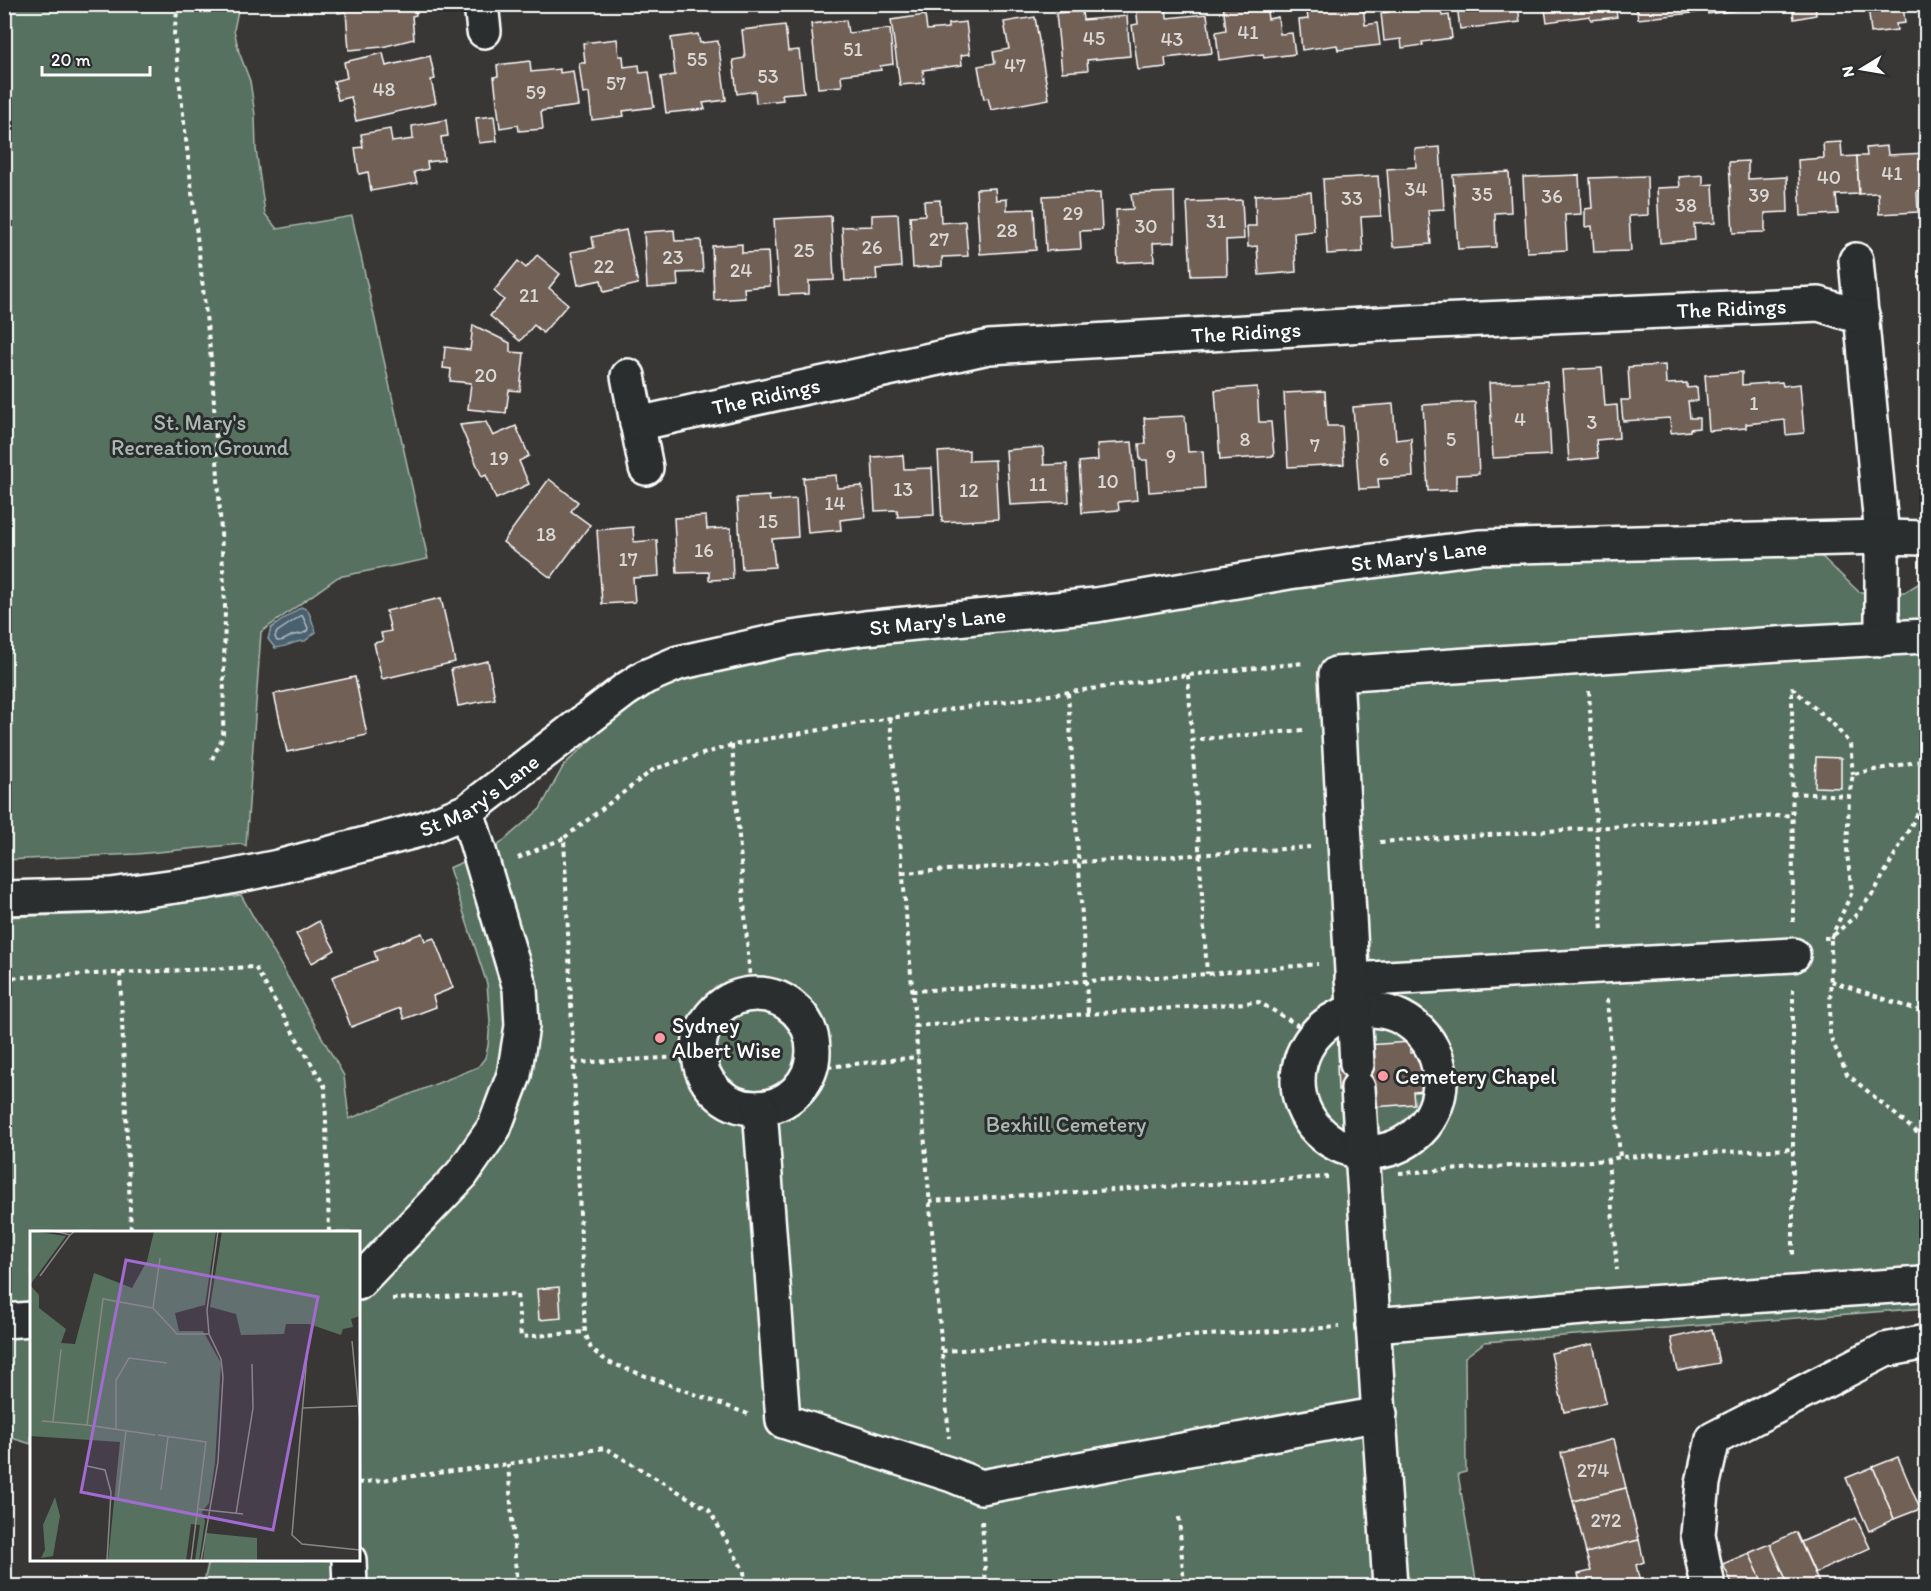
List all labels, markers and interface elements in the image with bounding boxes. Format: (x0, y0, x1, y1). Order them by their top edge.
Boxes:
house number: 41 (1237, 20, 1259, 44)
house number: 45 (1083, 26, 1105, 50)
house number: 43 (1161, 27, 1184, 51)
house number: 51 (843, 37, 863, 61)
scale bar (42, 39, 150, 77)
north arrow (1832, 39, 1892, 99)
house number: 55 (687, 47, 708, 71)
text: 20 m (51, 49, 91, 71)
house number: 47 (1004, 53, 1026, 77)
house number: 53 (757, 64, 779, 88)
text: N (1837, 65, 1858, 79)
house number: 57 (606, 71, 626, 95)
house number: 48 (373, 77, 396, 101)
house number: 59 (526, 80, 546, 104)
house number: 41 (1881, 161, 1903, 185)
house number: 40 (1817, 165, 1841, 189)
house number: 34 (1405, 177, 1427, 201)
house number: 35 (1471, 182, 1493, 206)
house number: 39 (1748, 183, 1770, 207)
house number: 36 (1541, 184, 1563, 208)
house number: 33 (1341, 186, 1363, 210)
house number: 38 (1675, 193, 1697, 217)
house number: 29 (1063, 201, 1083, 225)
house number: 31 (1206, 209, 1226, 233)
house number: 30 (1134, 214, 1158, 238)
house number: 28 (996, 218, 1018, 242)
house number: 27 (929, 227, 949, 251)
house number: 26 (861, 235, 883, 259)
house number: 25 (793, 238, 815, 262)
house number: 23 (662, 245, 684, 269)
house number: 22 (593, 254, 615, 278)
house number: 24 (730, 258, 752, 282)
house number: 21 (519, 283, 539, 307)
street label: The Ridings (1676, 292, 1787, 324)
street label: The Ridings (1191, 315, 1302, 349)
house number: 20 (475, 363, 497, 387)
street label: The Ridings (709, 371, 823, 421)
house number: 1 (1749, 391, 1759, 415)
house number: 4 (1514, 407, 1526, 431)
park label: St. Mary's Recreation Ground (111, 409, 289, 461)
house number: 3 (1587, 410, 1598, 434)
house number: 8 (1240, 427, 1251, 451)
house number: 5 (1446, 427, 1456, 451)
house number: 7 (1310, 433, 1320, 457)
house number: 9 (1166, 444, 1176, 468)
house number: 19 (489, 446, 509, 470)
house number: 6 (1379, 447, 1389, 471)
house number: 10 (1097, 469, 1119, 493)
house number: 11 (1029, 472, 1047, 496)
house number: 13 (893, 477, 913, 501)
house number: 12 (959, 478, 979, 502)
house number: 14 (824, 491, 846, 515)
house number: 15 (758, 509, 778, 533)
house number: 18 (536, 522, 556, 546)
street label: St Mary's Lane (1349, 533, 1487, 577)
house number: 16 (694, 538, 714, 562)
house number: 17 (618, 547, 638, 571)
street label: St Mary's Lane (868, 601, 1007, 641)
street label: St Mary's Lane (415, 748, 544, 843)
place label: Sydney Albert Wise (672, 1012, 781, 1064)
marker: Sydney Albert Wise (653, 1031, 667, 1045)
place label: Cemetery Chapel (1395, 1063, 1557, 1090)
marker: Cemetery Chapel (1376, 1069, 1390, 1083)
park label: Bexhill Cemetery (986, 1111, 1147, 1138)
inset map (30, 1231, 360, 1561)
house number: 274 (1577, 1458, 1609, 1482)
house number: 272 (1591, 1508, 1622, 1532)

